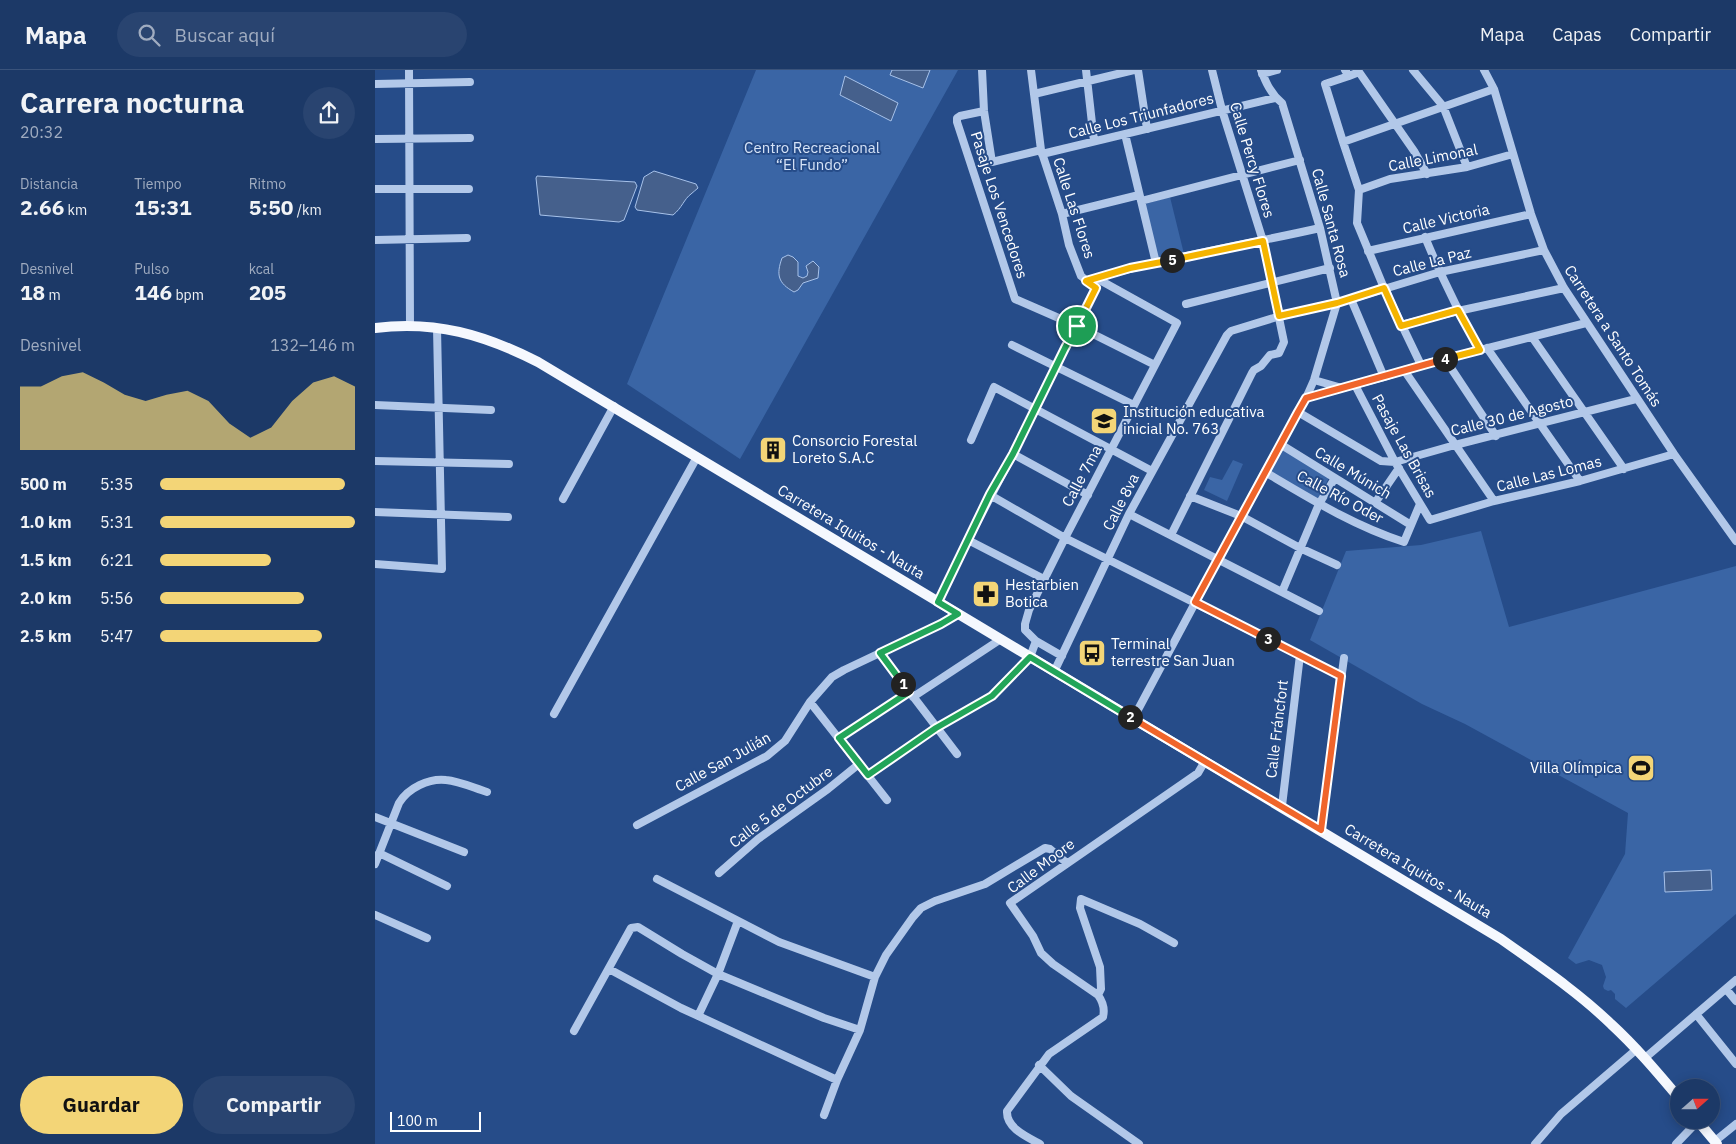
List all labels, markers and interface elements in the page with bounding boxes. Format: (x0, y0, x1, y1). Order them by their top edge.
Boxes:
search box (117, 12, 467, 57)
text: Mapa (25, 19, 87, 51)
icon: search (135, 21, 163, 49)
text: Buscar aquí (175, 23, 275, 47)
text: Mapa (1480, 23, 1524, 46)
text: Capas (1552, 23, 1602, 46)
text: Compartir (1630, 23, 1711, 46)
text: Carrera nocturna (20, 84, 244, 121)
button: share (303, 87, 355, 139)
street label: Calle Los Triunfadores (1066, 88, 1215, 143)
street label: Calle Percy Flores (1226, 100, 1279, 220)
text: 20:32 (20, 122, 63, 142)
street label: Pasaje Los Vencedores (967, 129, 1032, 281)
park label: Centro Recreacional “El Fundo” (744, 138, 880, 174)
street label: Calle Limonal (1387, 140, 1479, 175)
street label: Calle Las Flores (1049, 155, 1100, 261)
street label: Calle Santa Rosa (1308, 166, 1355, 280)
text: Distancia (20, 175, 78, 193)
text: Tiempo (134, 175, 182, 193)
text: Ritmo (249, 175, 286, 193)
text: 2.66 (20, 193, 64, 221)
text: 15:31 (134, 193, 192, 221)
text: 5:50 (249, 193, 293, 221)
street label: Calle Victoria (1401, 199, 1491, 238)
text: km (64, 201, 87, 219)
text: /km (293, 201, 322, 219)
street label: Calle La Paz (1391, 243, 1473, 280)
pin: 5 (1159, 248, 1185, 272)
text: 5 (1168, 251, 1177, 269)
text: Desnivel (20, 260, 74, 278)
text: Pulso (134, 260, 169, 278)
text: kcal (249, 260, 274, 278)
street label: Carretera a Santo Tomás (1560, 261, 1666, 410)
text: 18 (20, 278, 45, 306)
text: 146 (134, 278, 172, 306)
text: 205 (249, 278, 286, 306)
text: m (45, 286, 61, 304)
text: bpm (172, 286, 204, 304)
pin (1056, 305, 1098, 347)
icon: arrive (1063, 312, 1091, 340)
text: Desnivel (20, 335, 81, 355)
text: 132–146 m (270, 335, 355, 355)
pin: 4 (1433, 346, 1457, 372)
text: 4 (1441, 350, 1450, 368)
street label: Pasaje Las Brisas (1368, 390, 1441, 501)
street label: Calle 30 de Agosto (1449, 391, 1575, 440)
place label: Institución educativa inicial No. 763 (1123, 402, 1265, 438)
school or university icon: Institución educativa inicial No. 763 (1089, 406, 1119, 436)
place label: Consorcio Forestal Loreto S.A.C (792, 431, 917, 467)
building icon: Consorcio Forestal Loreto S.A.C (758, 435, 788, 465)
street label: Calle 7ma (1057, 442, 1106, 510)
street label: Calle Múnich (1311, 442, 1395, 503)
street label: Calle Las Lomas (1494, 451, 1603, 496)
street label: Calle Río Oder (1294, 466, 1387, 528)
street label: Calle 8va (1098, 470, 1143, 533)
text: 500 m (20, 474, 67, 494)
text: 5:35 (100, 474, 133, 494)
street label: Carretera Iquitos - Nauta (774, 480, 928, 583)
text: 1.0 km (20, 512, 71, 532)
text: 5:31 (100, 512, 133, 532)
text: 1.5 km (20, 550, 71, 570)
text: 6:21 (100, 550, 133, 570)
place label: Hestarbien Botica (1005, 575, 1079, 611)
pharmacy icon: Hestarbien Botica (971, 579, 1001, 609)
text: 2.0 km (20, 588, 71, 608)
text: 5:56 (100, 588, 133, 608)
text: 2.5 km (20, 626, 71, 646)
text: 5:47 (100, 626, 133, 646)
pin: 3 (1255, 626, 1281, 652)
text: 3 (1264, 630, 1273, 648)
place label: Terminal terrestre San Juan (1111, 634, 1235, 670)
bus stop icon: Terminal terrestre San Juan (1077, 638, 1107, 668)
pin: 1 (891, 672, 915, 696)
text: 1 (899, 675, 908, 693)
street label: Calle Fráncfort (1261, 679, 1292, 779)
pin: 2 (1117, 704, 1143, 730)
text: 2 (1126, 708, 1135, 726)
street label: Calle San Julián (672, 727, 774, 796)
sports icon: Villa Olímpica (1626, 753, 1656, 783)
place label: Villa Olímpica (1530, 758, 1622, 777)
street label: Calle 5 de Octubre (725, 762, 836, 852)
street label: Carretera Iquitos - Nauta (1341, 819, 1495, 922)
street label: Calle Moore (1003, 834, 1078, 897)
button: Guardar (20, 1076, 183, 1134)
button: Compartir (193, 1076, 355, 1134)
north arrow (1670, 1079, 1720, 1129)
map controls (1670, 1079, 1720, 1129)
scale bar (390, 1109, 481, 1132)
text: 100 m (397, 1112, 438, 1130)

